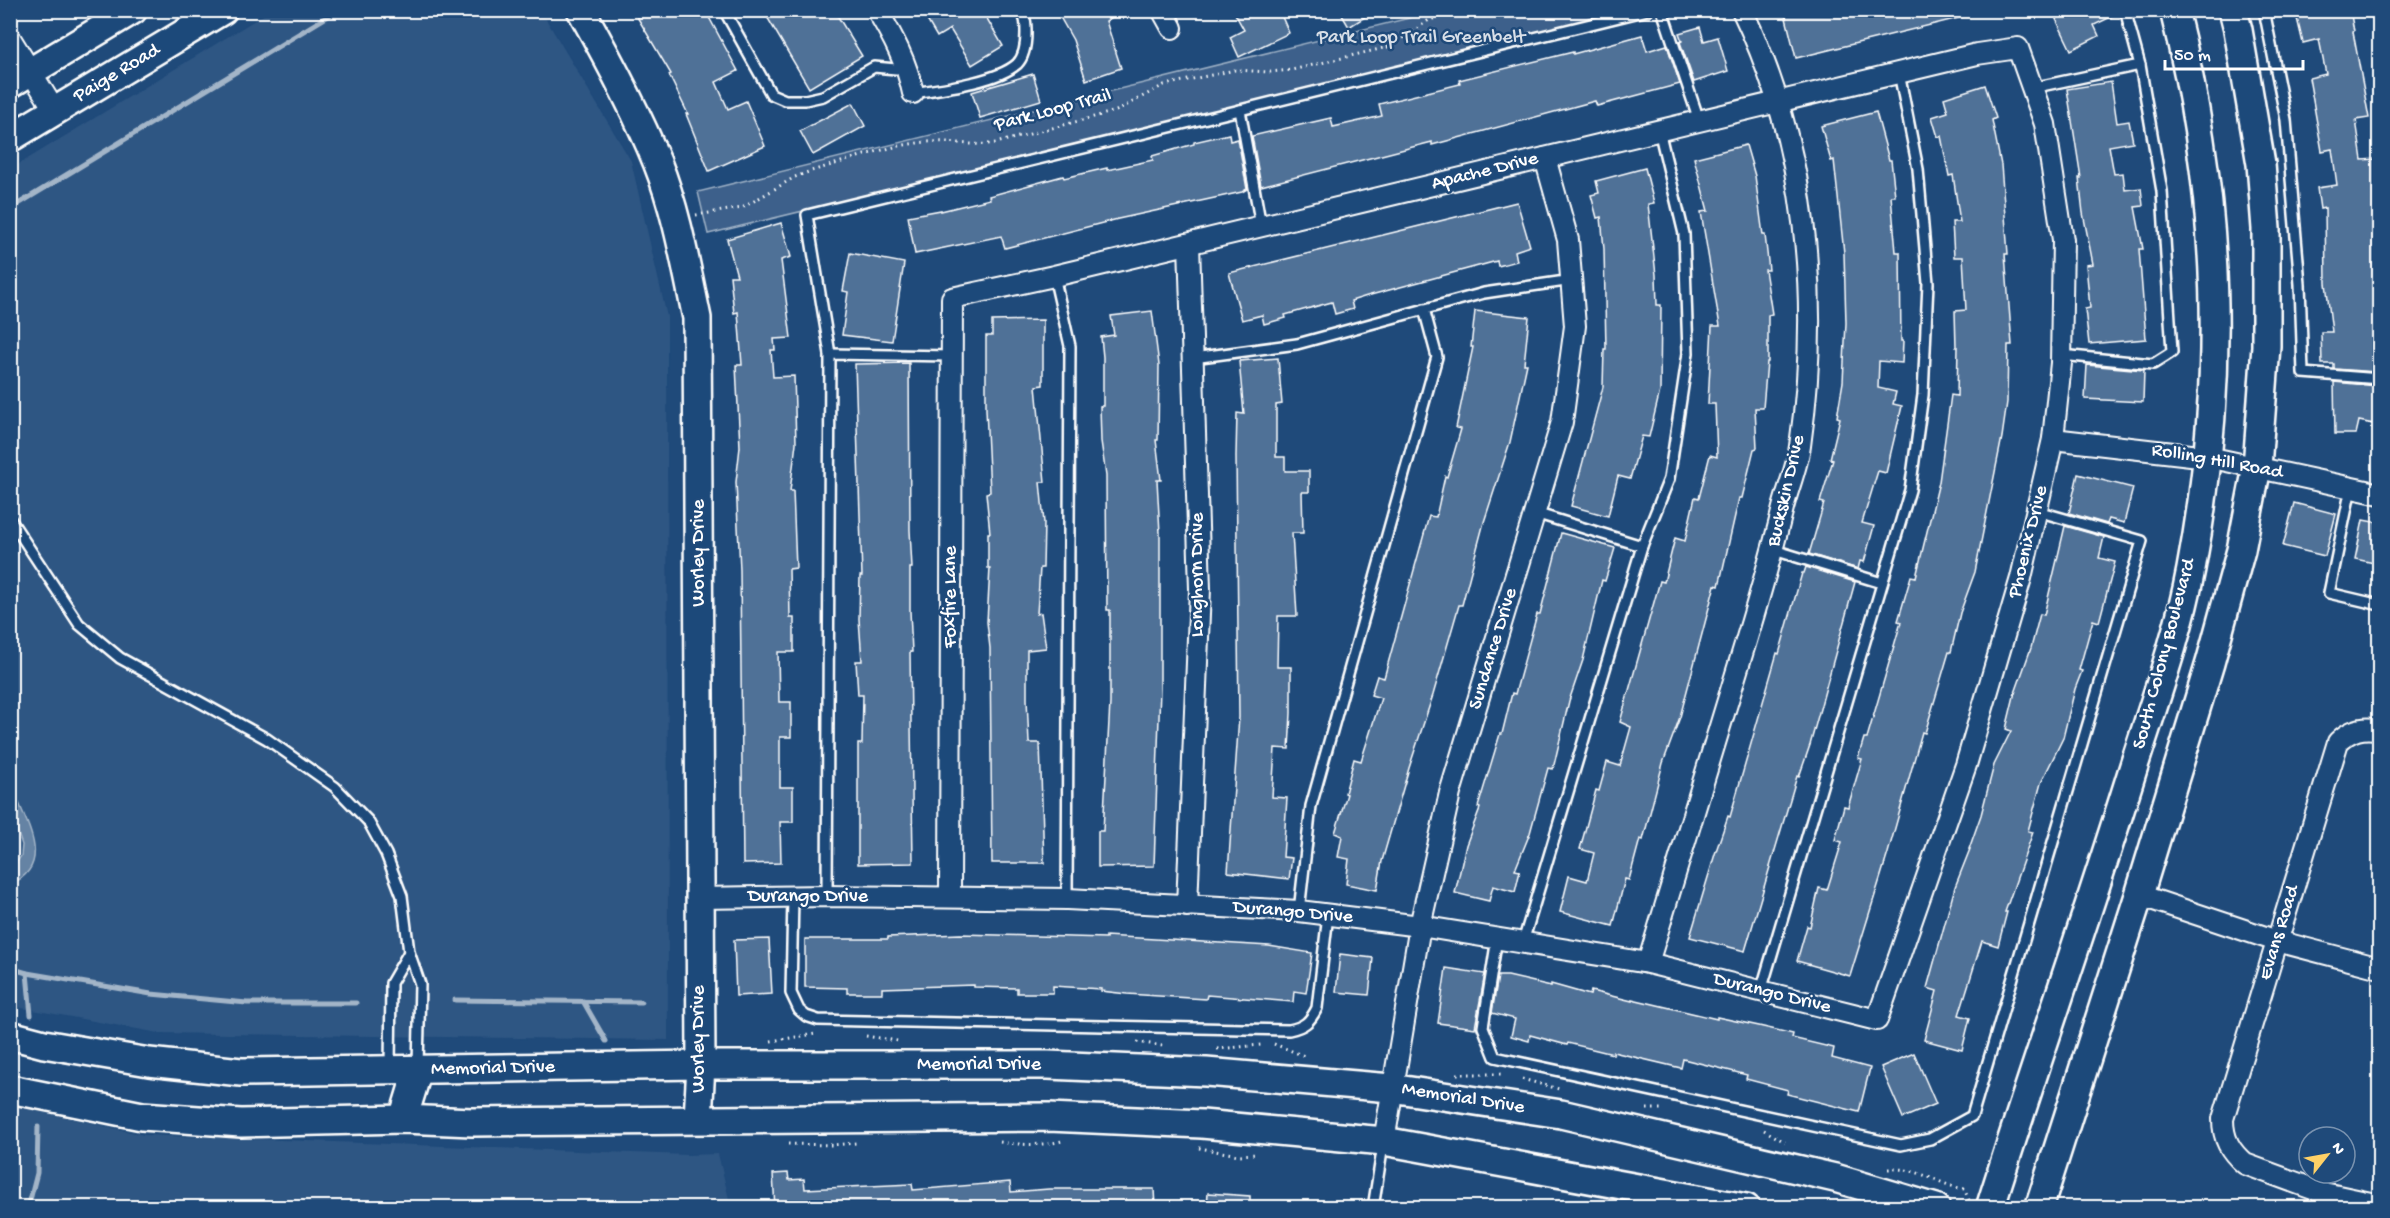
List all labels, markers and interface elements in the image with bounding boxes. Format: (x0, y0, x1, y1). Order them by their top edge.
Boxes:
park label: Park Loop Trail Greenbelt (1316, 27, 1527, 50)
scale bar (2165, 33, 2303, 71)
street label: Paige Road (69, 38, 166, 109)
text: 50 m (2174, 46, 2211, 67)
street label: Park Loop Trail (991, 84, 1114, 138)
street label: Apache Drive (1429, 148, 1541, 196)
street label: Buckskin Drive (1763, 432, 1811, 550)
street label: Rolling Hill Road (2150, 439, 2287, 485)
street label: Phoenix Drive (2004, 483, 2054, 602)
street label: Worley Drive (688, 499, 711, 607)
street label: Longhorn Drive (1187, 512, 1210, 637)
street label: Foxfire Lane (940, 545, 963, 649)
street label: South Colony Boulevard (2128, 554, 2202, 752)
street label: Sundance Drive (1465, 585, 1524, 713)
street label: Evans Road (2255, 881, 2306, 983)
street label: Durango Drive (746, 886, 869, 909)
street label: Durango Drive (1230, 896, 1355, 930)
street label: Durango Drive (1709, 968, 1834, 1020)
street label: Worley Drive (688, 985, 711, 1093)
street label: Memorial Drive (917, 1054, 1042, 1077)
street label: Memorial Drive (431, 1056, 556, 1082)
street label: Memorial Drive (1400, 1078, 1527, 1120)
north arrow (2297, 1125, 2357, 1185)
text: N (2326, 1140, 2348, 1159)

